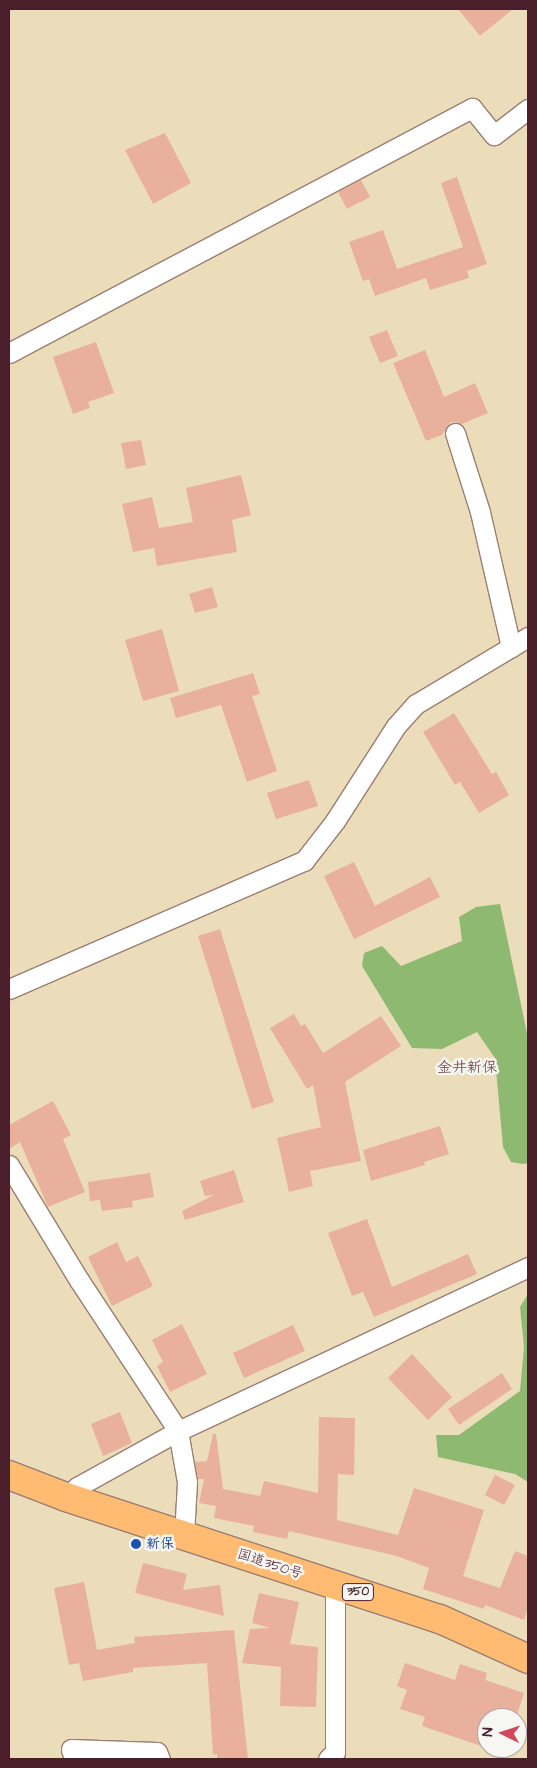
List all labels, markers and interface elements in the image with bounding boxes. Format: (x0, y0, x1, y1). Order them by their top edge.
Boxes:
district label: 金井新保 (437, 1059, 497, 1077)
place label: 新保 (146, 1536, 174, 1552)
marker: 新保 (130, 1538, 142, 1550)
street label: 国道350号 (235, 1546, 305, 1582)
road number: 350 (342, 1582, 374, 1601)
north arrow (477, 1708, 527, 1758)
text: N (478, 1727, 498, 1737)

